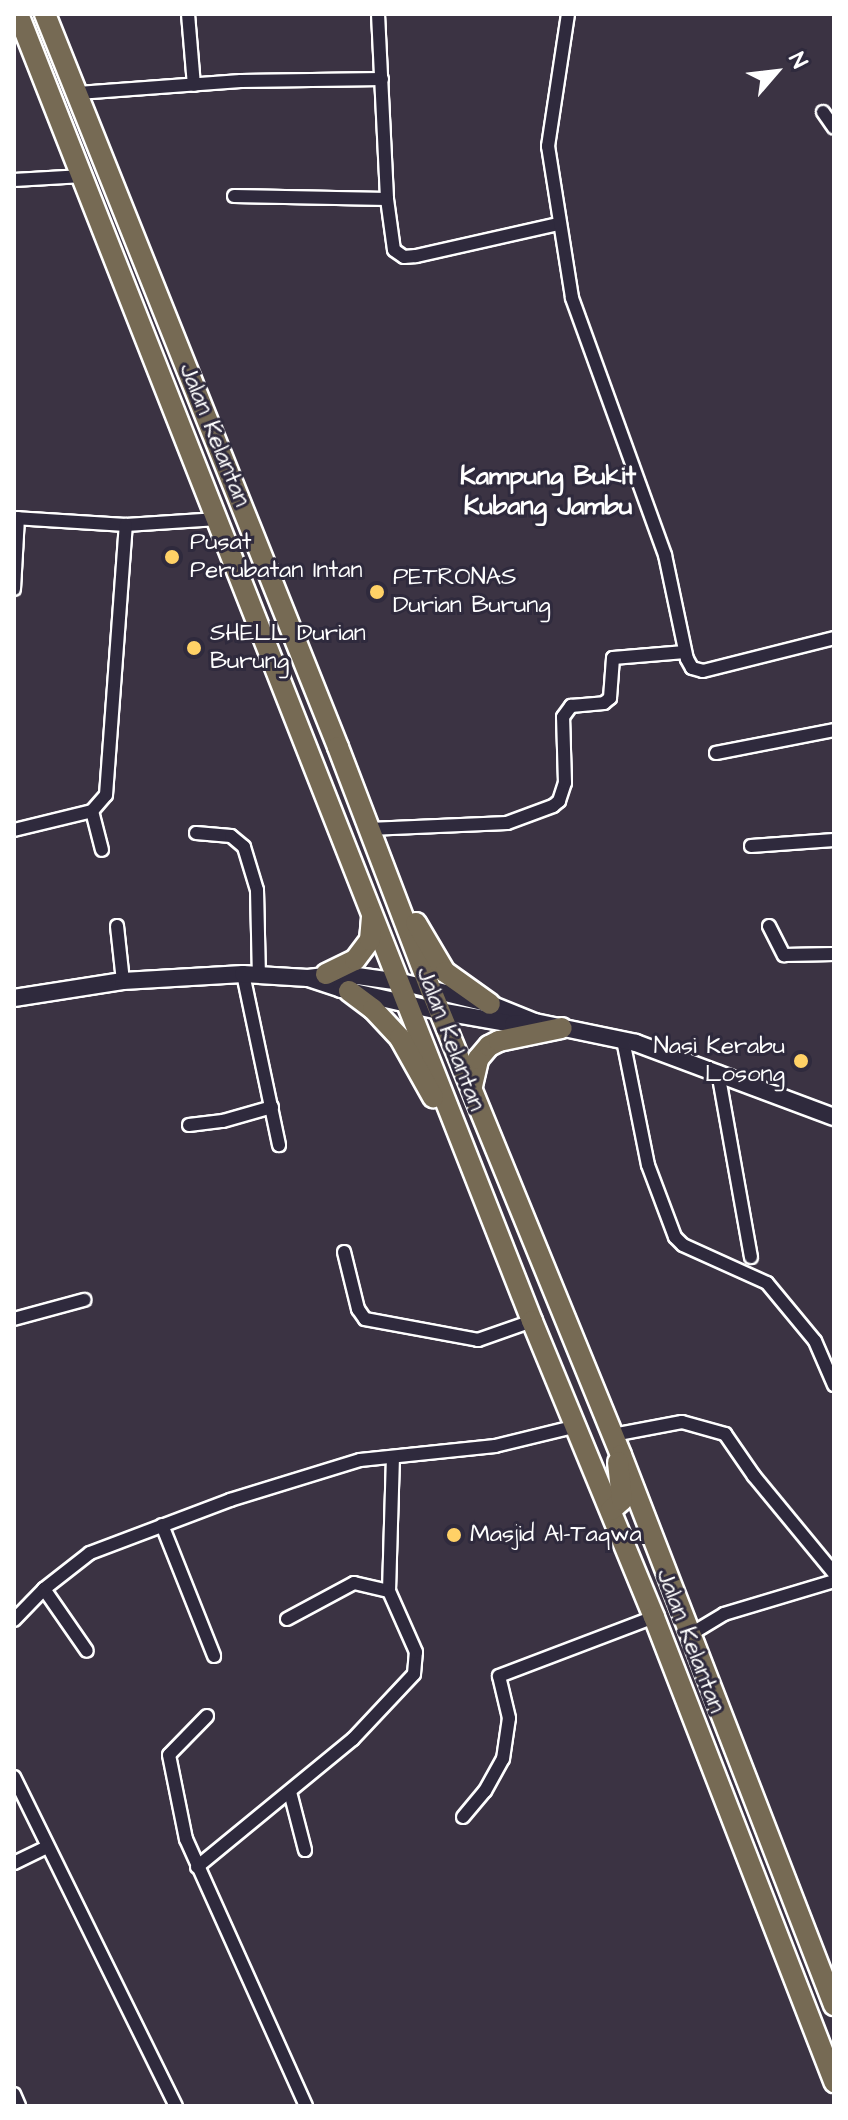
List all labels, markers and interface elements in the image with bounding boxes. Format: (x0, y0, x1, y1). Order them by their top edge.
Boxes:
north arrow (736, 32, 816, 112)
text: N (781, 47, 815, 74)
street label: Jalan Kelantan (172, 359, 256, 511)
district label: Kampung Bukit Kubang Jambu (460, 461, 636, 522)
place label: Pusat Perubatan Intan (190, 529, 362, 585)
marker: Pusat Perubatan Intan (161, 546, 183, 568)
place label: PETRONAS Durian Burung (393, 564, 550, 620)
marker: PETRONAS Durian Burung (368, 583, 386, 601)
place label: SHELL Durian Burung (210, 620, 366, 676)
marker: SHELL Durian Burung (185, 639, 203, 657)
street label: Jalan Kelantan (409, 963, 491, 1115)
place label: Nasi Kerabu Losong (654, 1033, 785, 1089)
marker: Nasi Kerabu Losong (792, 1052, 810, 1070)
place label: Masjid Al-Taqwa (470, 1521, 642, 1549)
marker: Masjid Al-Taqwa (445, 1526, 463, 1544)
street label: Jalan Kelantan (649, 1565, 731, 1717)

